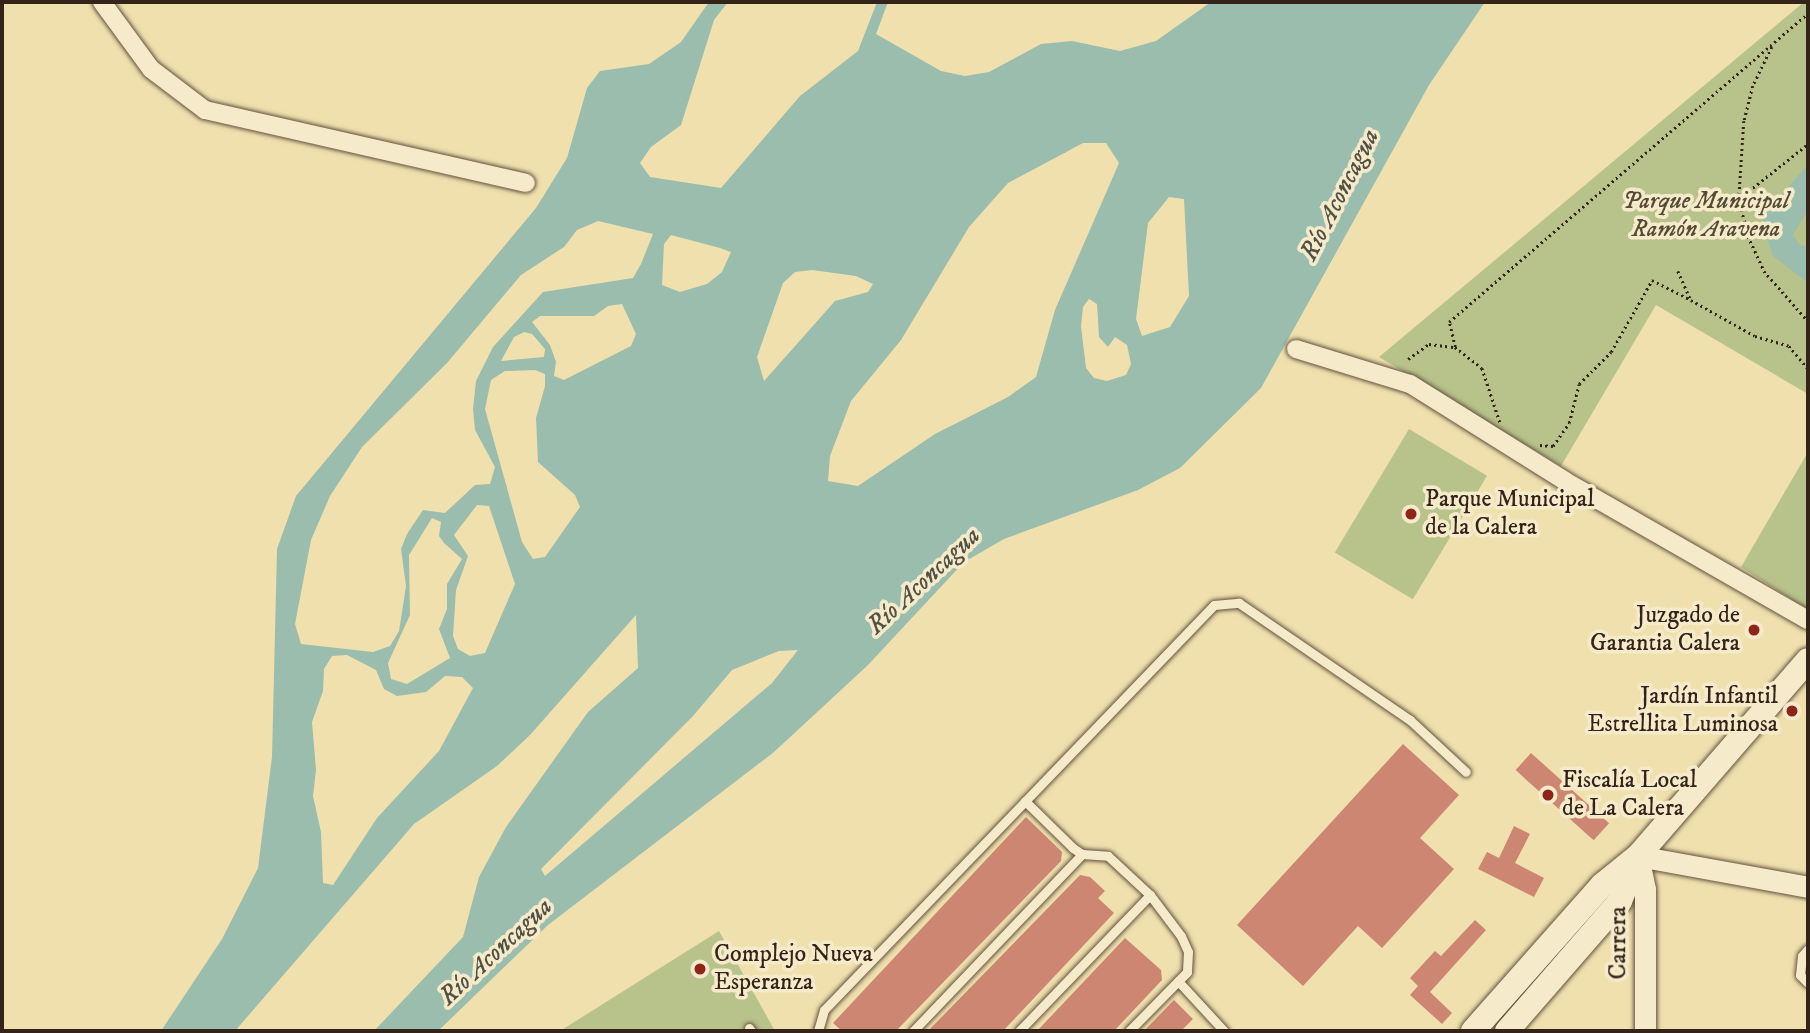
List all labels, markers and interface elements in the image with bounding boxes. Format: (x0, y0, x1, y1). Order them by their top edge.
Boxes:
water label: Río Aconcagua (1293, 124, 1387, 266)
park label: Parque Municipal Ramón Aravena (1623, 188, 1789, 244)
place label: Parque Municipal de la Calera (1425, 486, 1594, 542)
marker: Parque Municipal de la Calera (1403, 506, 1419, 522)
water label: Río Aconcagua (861, 521, 987, 641)
place label: Juzgado de Garantia Calera (1590, 602, 1740, 658)
marker: Juzgado de Garantia Calera (1746, 622, 1762, 638)
place label: Jardín Infantil Estrellita Luminosa (1587, 683, 1778, 739)
marker: Jardín Infantil Estrellita Luminosa (1784, 703, 1800, 719)
place label: Fiscalía Local de La Calera (1562, 767, 1697, 823)
marker: Fiscalía Local de La Calera (1540, 787, 1556, 803)
water label: Río Aconcagua (433, 892, 559, 1012)
street label: Carrera (1605, 906, 1633, 980)
place label: Complejo Nueva Esperanza (714, 941, 873, 997)
marker: Complejo Nueva Esperanza (692, 961, 708, 977)

